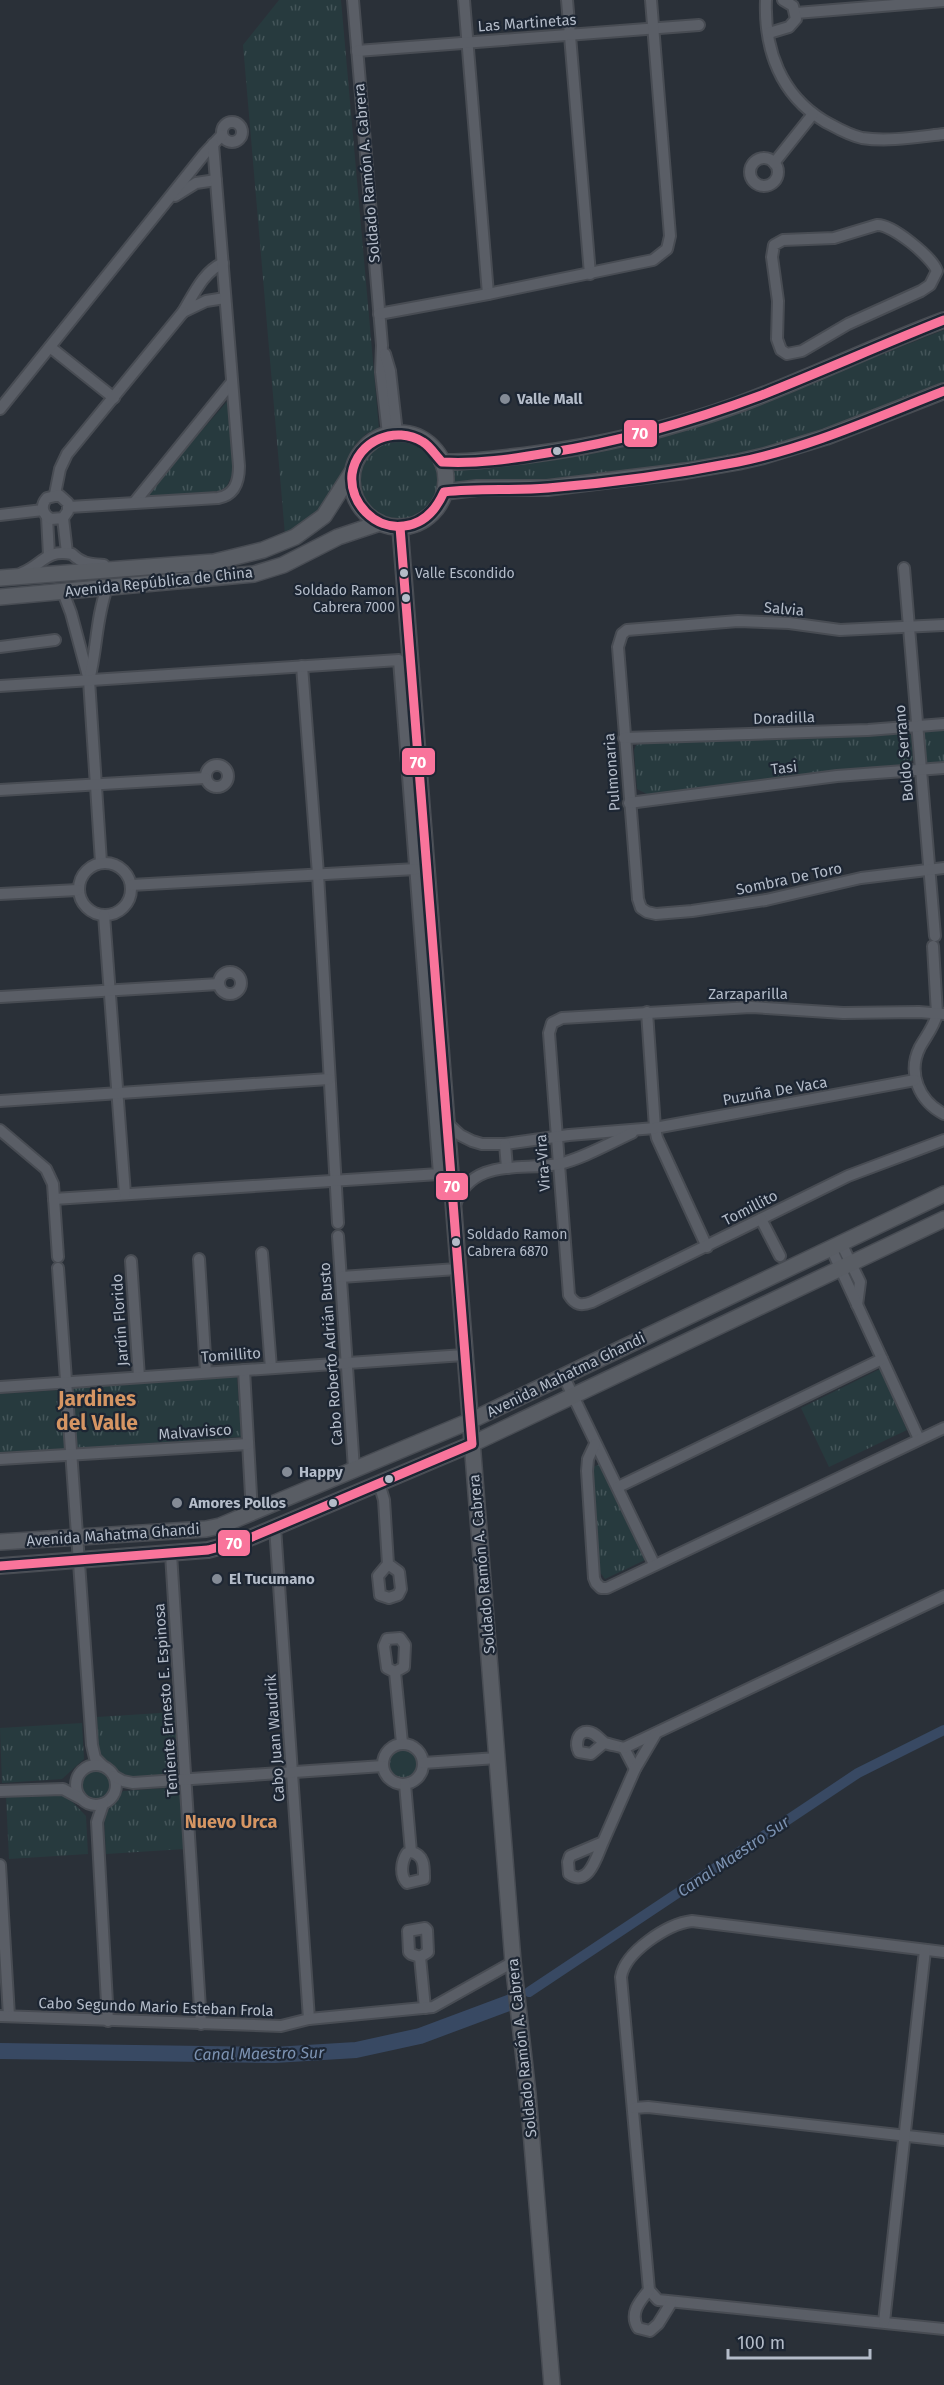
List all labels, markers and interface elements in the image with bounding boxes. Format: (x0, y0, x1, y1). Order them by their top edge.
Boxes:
street label: Las Martinetas (477, 11, 577, 35)
street label: Soldado Ramón A. Cabrera (350, 83, 384, 263)
place label: Valle Mall (516, 390, 583, 408)
marker: Valle Mall (498, 392, 512, 406)
line badge: 70 (623, 419, 658, 448)
text: 70 (632, 424, 648, 443)
unlabelled marker (551, 445, 563, 457)
street label: Avenida República de China (64, 563, 254, 601)
place label: Valle Escondido (415, 565, 515, 582)
marker: Valle Escondido (398, 567, 410, 579)
place label: Soldado Ramon Cabrera 7000 (295, 582, 395, 616)
marker: Soldado Ramon Cabrera 7000 (400, 592, 412, 604)
street label: Salvia (763, 598, 805, 620)
street label: Boldo Serrano (891, 704, 917, 802)
street label: Doradilla (753, 708, 815, 728)
street label: Pulmonaria (600, 732, 624, 812)
line badge: 70 (401, 747, 436, 776)
text: 70 (410, 753, 426, 772)
street label: Tasi (770, 757, 798, 779)
street label: Sombra De Toro (734, 859, 844, 899)
street label: Zarzaparilla (708, 985, 788, 1003)
street label: Puzuña De Vaca (721, 1073, 829, 1109)
street label: Vira-Vira (532, 1134, 554, 1192)
line badge: 70 (435, 1172, 469, 1201)
text: 70 (444, 1177, 460, 1196)
street label: Tomillito (719, 1186, 781, 1230)
place label: Soldado Ramon Cabrera 6870 (467, 1226, 567, 1260)
marker: Soldado Ramon Cabrera 6870 (450, 1236, 462, 1248)
street label: Cabo Roberto Adrián Busto (316, 1262, 346, 1446)
street label: Jardín Florido (108, 1273, 132, 1367)
street label: Avenida Mahatma Ghandi (484, 1329, 648, 1421)
street label: Tomillito (201, 1344, 261, 1366)
district label: Jardines del Valle (56, 1386, 138, 1436)
street label: Malvavisco (158, 1420, 232, 1444)
place label: Happy (299, 1463, 343, 1481)
marker: Happy (280, 1465, 294, 1479)
unlabelled marker (383, 1473, 395, 1485)
street label: Soldado Ramón A. Cabrera (465, 1474, 499, 1654)
place label: Amores Pollos (188, 1494, 286, 1512)
marker: Amores Pollos (170, 1496, 184, 1510)
unlabelled marker (327, 1497, 339, 1509)
street label: Avenida Mahatma Ghandi (26, 1520, 200, 1550)
line badge: 70 (217, 1529, 251, 1557)
text: 70 (226, 1534, 242, 1553)
place label: El Tucumano (229, 1570, 315, 1588)
marker: El Tucumano (210, 1572, 224, 1586)
street label: Teniente Ernesto E. Espinosa (150, 1602, 182, 1798)
street label: Cabo Juan Waudrik (262, 1673, 288, 1802)
district label: Nuevo Urca (185, 1811, 277, 1833)
water label: Canal Maestro Sur (674, 1812, 793, 1901)
street label: Soldado Ramón A. Cabrera (504, 1958, 540, 2138)
street label: Cabo Segundo Mario Esteban Frola (38, 1994, 274, 2020)
water label: Canal Maestro Sur (194, 2043, 325, 2064)
scale bar (728, 2322, 870, 2360)
text: 100 m (737, 2332, 785, 2354)

